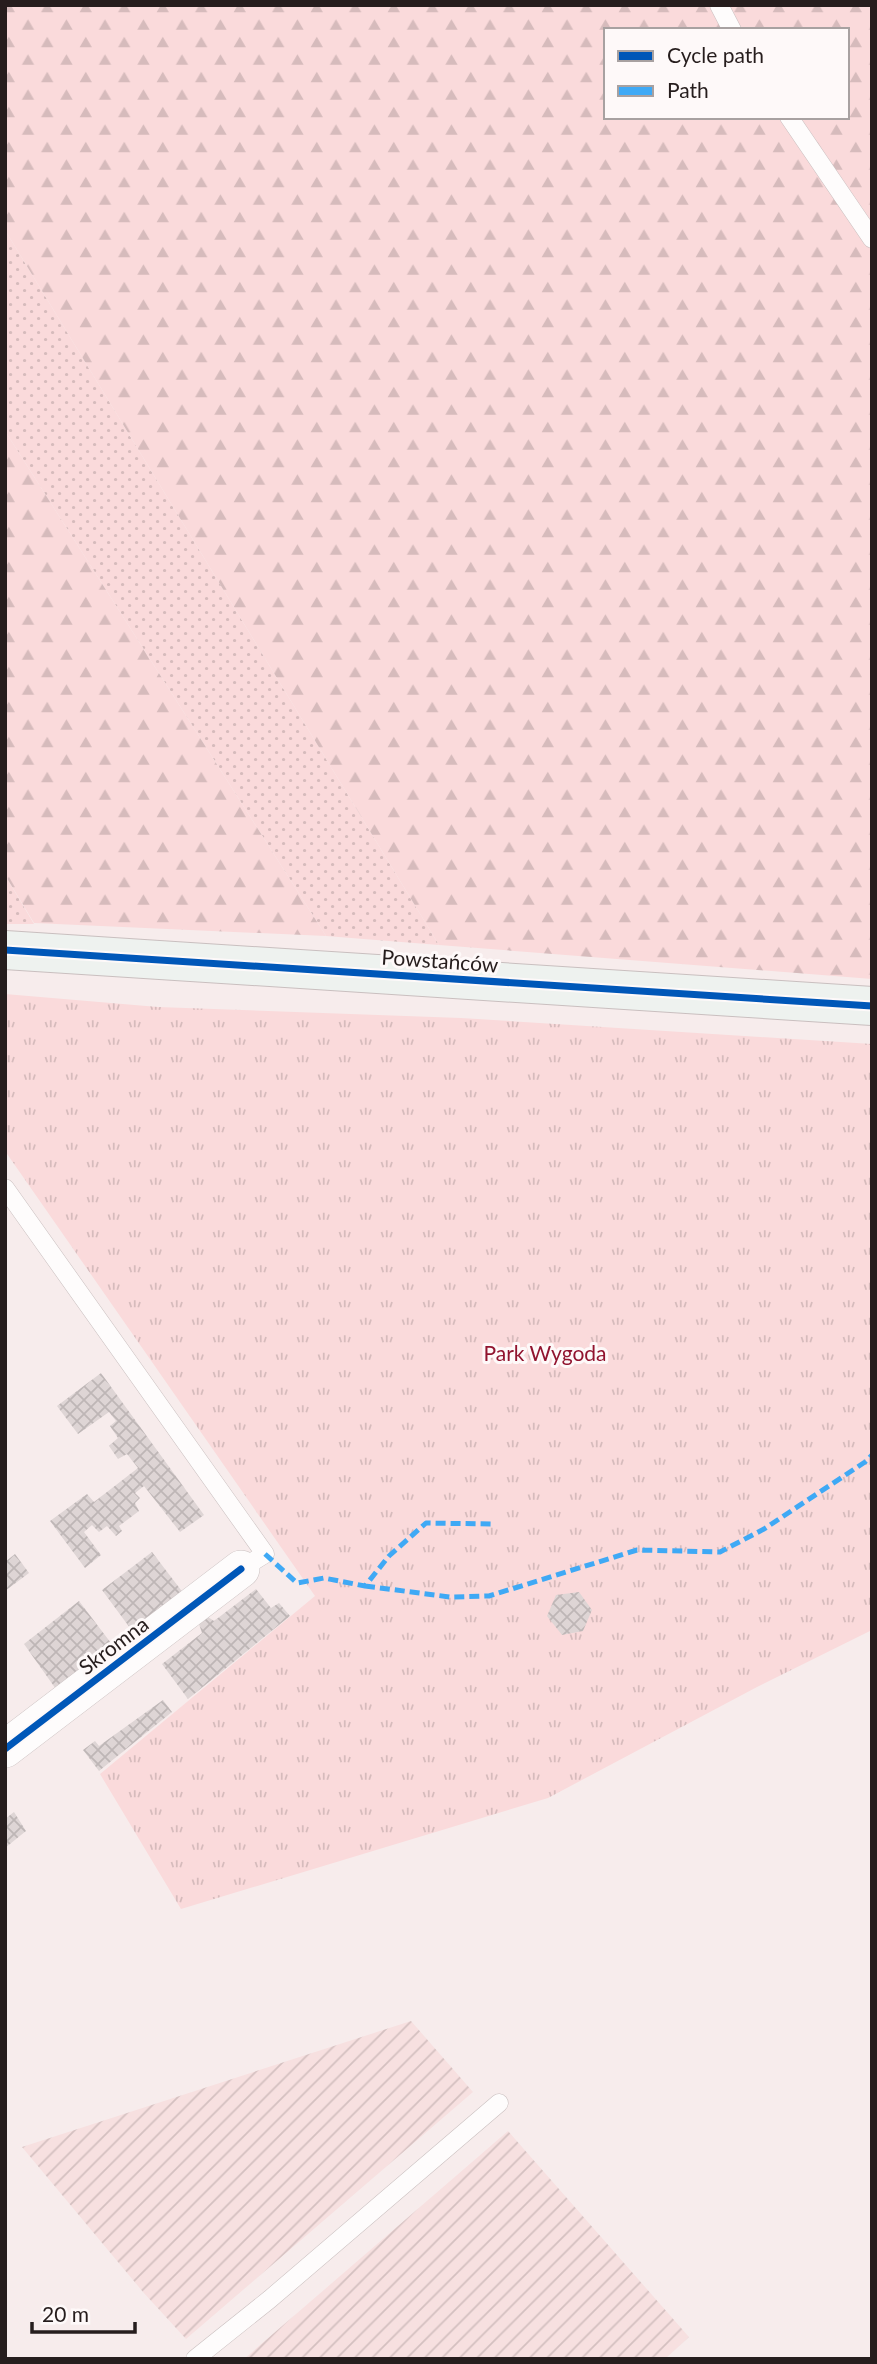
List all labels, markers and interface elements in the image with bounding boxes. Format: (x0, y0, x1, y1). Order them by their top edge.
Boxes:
legend (604, 28, 849, 119)
text: Cycle path (667, 42, 764, 67)
text: Path (667, 77, 709, 102)
street label: Powstańców (381, 943, 500, 977)
park label: Park Wygoda (484, 1340, 607, 1365)
street label: Skromna (73, 1611, 153, 1679)
scale bar (32, 2290, 135, 2334)
text: 20 m (42, 2301, 89, 2326)

